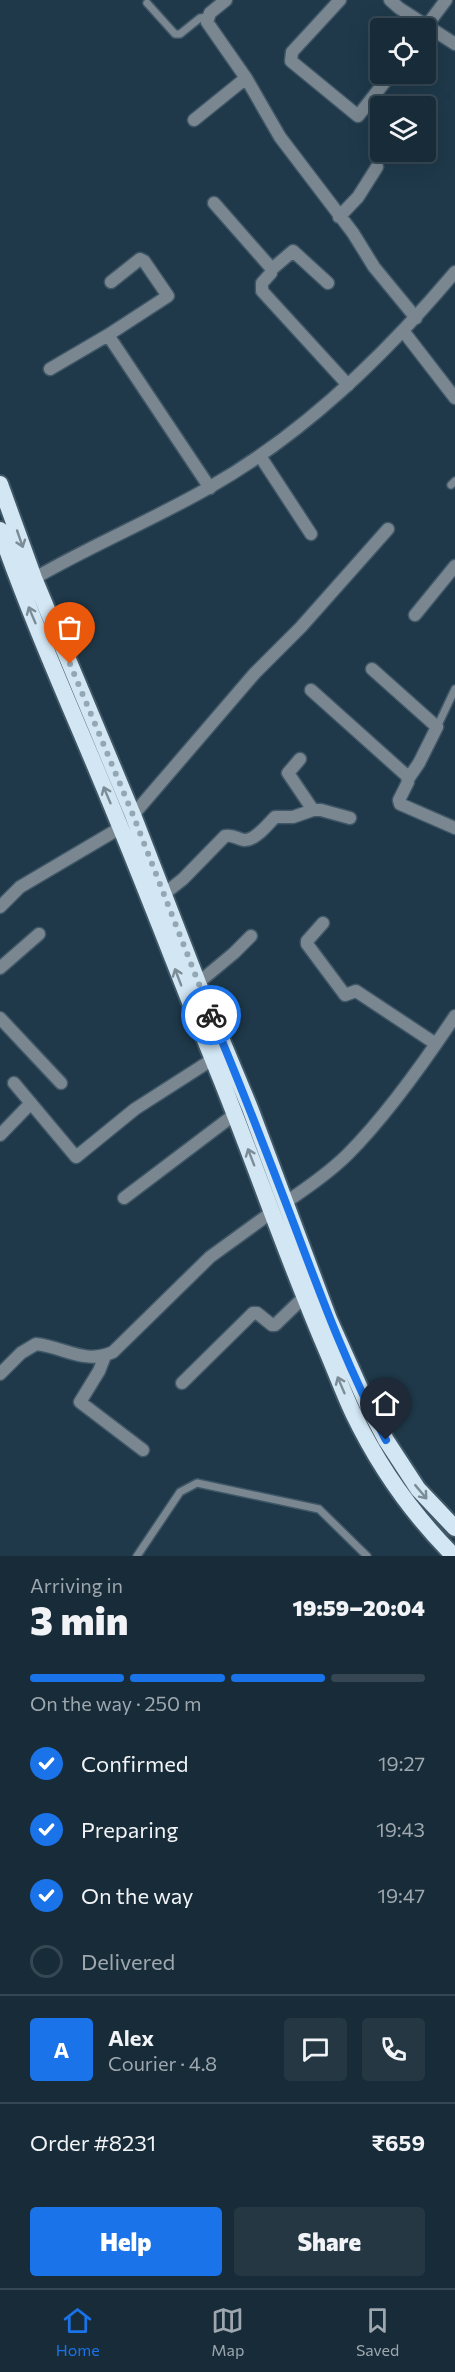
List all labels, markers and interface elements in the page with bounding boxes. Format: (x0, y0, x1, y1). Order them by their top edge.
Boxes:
map controls (370, 18, 436, 162)
button: locate (370, 18, 436, 84)
button: layers (370, 96, 436, 162)
one-way arrow (16, 529, 27, 548)
pin (44, 602, 95, 664)
one-way arrow (26, 606, 37, 625)
icon: bag (53, 611, 86, 644)
one-way arrow (101, 786, 112, 805)
one-way arrow (172, 968, 183, 986)
courier (181, 985, 241, 1045)
icon: bike (195, 999, 228, 1032)
one-way arrow (245, 1149, 256, 1167)
one-way arrow (335, 1377, 346, 1395)
pin (360, 1378, 411, 1440)
icon: home (369, 1387, 402, 1420)
one-way arrow (414, 1484, 428, 1499)
text: Arriving in (30, 1573, 123, 1597)
text: 19:59–20:04 (293, 1594, 425, 1621)
text: 3 min (30, 1595, 128, 1643)
text: On the way · 250 m (30, 1691, 201, 1715)
icon: check (30, 1747, 63, 1780)
text: Confirmed (81, 1750, 188, 1777)
text: 19:27 (378, 1751, 425, 1775)
icon: check (30, 1813, 63, 1846)
text: Preparing (81, 1816, 178, 1843)
text: 19:43 (376, 1817, 425, 1841)
icon: check (30, 1879, 63, 1912)
text: On the way (81, 1882, 193, 1909)
text: 19:47 (377, 1883, 425, 1907)
text: Delivered (81, 1948, 175, 1975)
button: chat (284, 2018, 347, 2081)
button: phone (362, 2018, 425, 2081)
text: Alex (108, 2024, 154, 2051)
text: A (54, 2036, 69, 2063)
text: Courier · 4.8 (108, 2051, 217, 2075)
text: Order #8231 (30, 2129, 156, 2156)
text: ₹659 (371, 2129, 425, 2156)
button: Help (30, 2207, 222, 2276)
button: Share (234, 2207, 425, 2276)
tab: Home (56, 2304, 100, 2359)
tab: Map (211, 2304, 244, 2359)
tab: Saved (356, 2304, 399, 2359)

